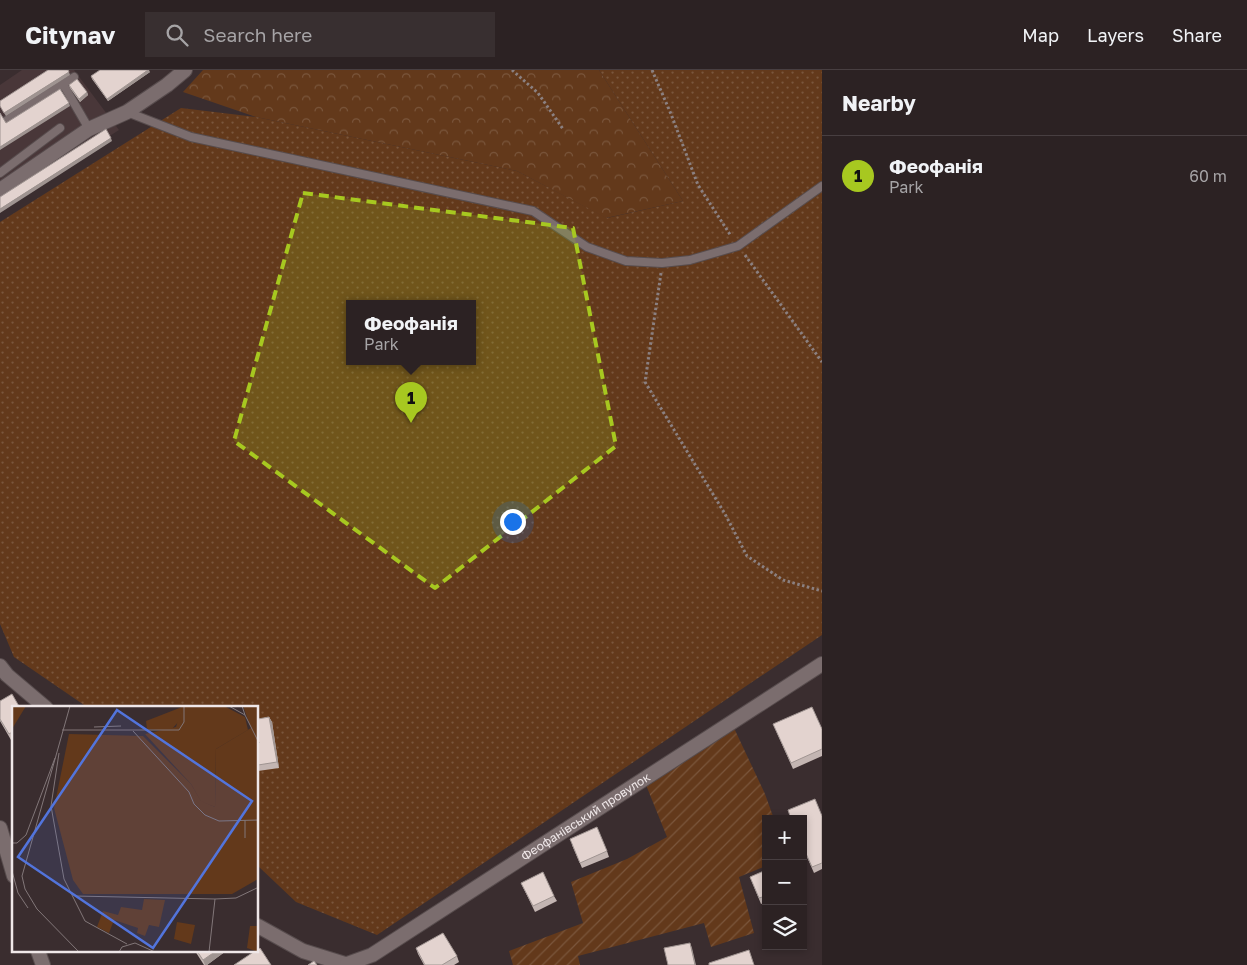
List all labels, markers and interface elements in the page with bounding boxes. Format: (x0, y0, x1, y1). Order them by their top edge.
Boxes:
search box (145, 12, 495, 57)
text: Citynav (25, 20, 115, 49)
icon: search (163, 21, 191, 49)
text: Search here (203, 23, 312, 46)
text: Map (1022, 24, 1059, 46)
text: Layers (1087, 24, 1144, 46)
text: Share (1172, 24, 1222, 46)
text: Nearby (842, 90, 916, 116)
text: Феофанія (889, 154, 983, 177)
text: 1 (854, 166, 862, 186)
text: 60 m (1189, 166, 1227, 186)
text: Park (889, 177, 924, 197)
popup (346, 300, 476, 365)
text: Феофанія (364, 311, 458, 334)
text: Park (364, 334, 399, 354)
pin: 1 (395, 382, 427, 423)
your location (500, 509, 526, 535)
inset map (12, 706, 259, 952)
street label: Феофанівський провулок (518, 769, 653, 864)
map controls (762, 815, 807, 950)
button: + (762, 815, 807, 860)
button: − (762, 860, 807, 905)
button: layers (762, 905, 807, 950)

